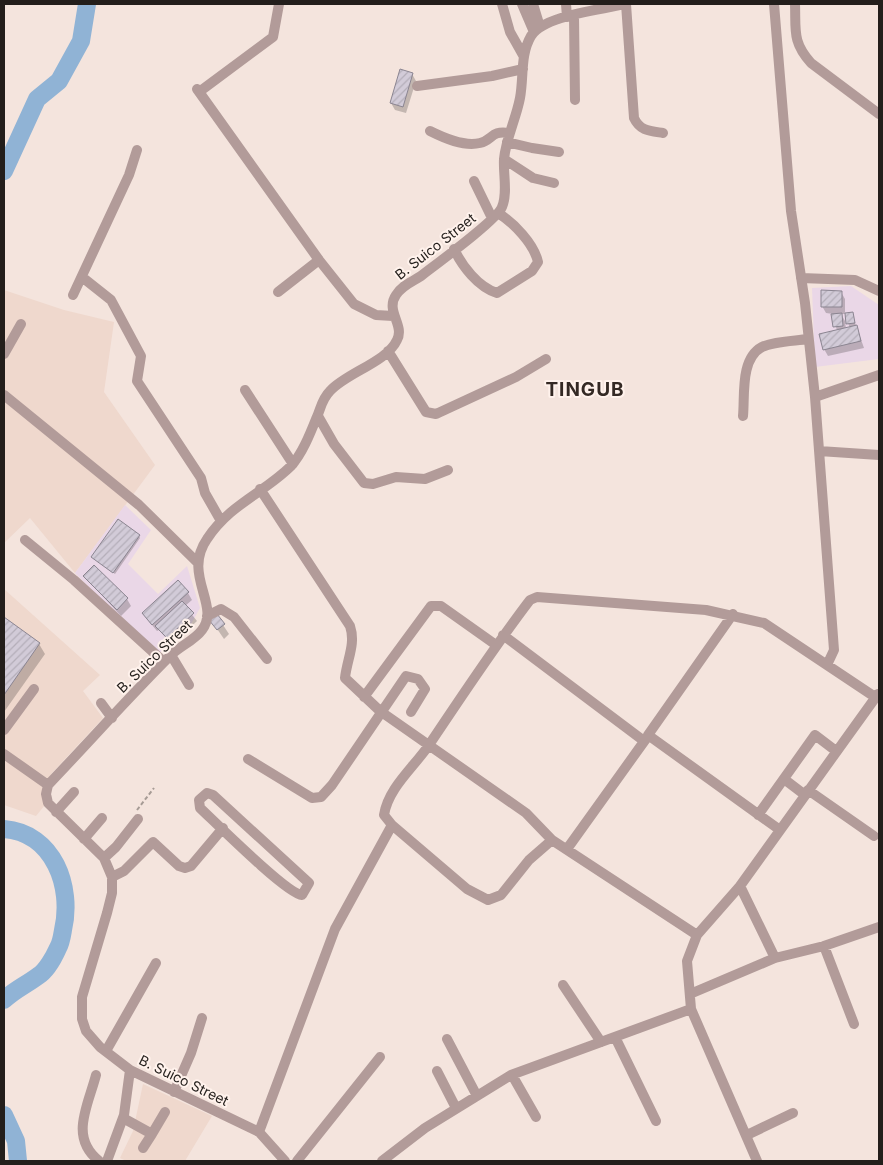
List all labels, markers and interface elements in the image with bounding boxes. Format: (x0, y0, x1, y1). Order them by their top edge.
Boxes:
street label: B. Suico Street (391, 209, 479, 283)
district label: TINGUB (545, 378, 625, 401)
street label: B. Suico Street (113, 616, 195, 696)
street label: B. Suico Street (136, 1051, 232, 1109)

